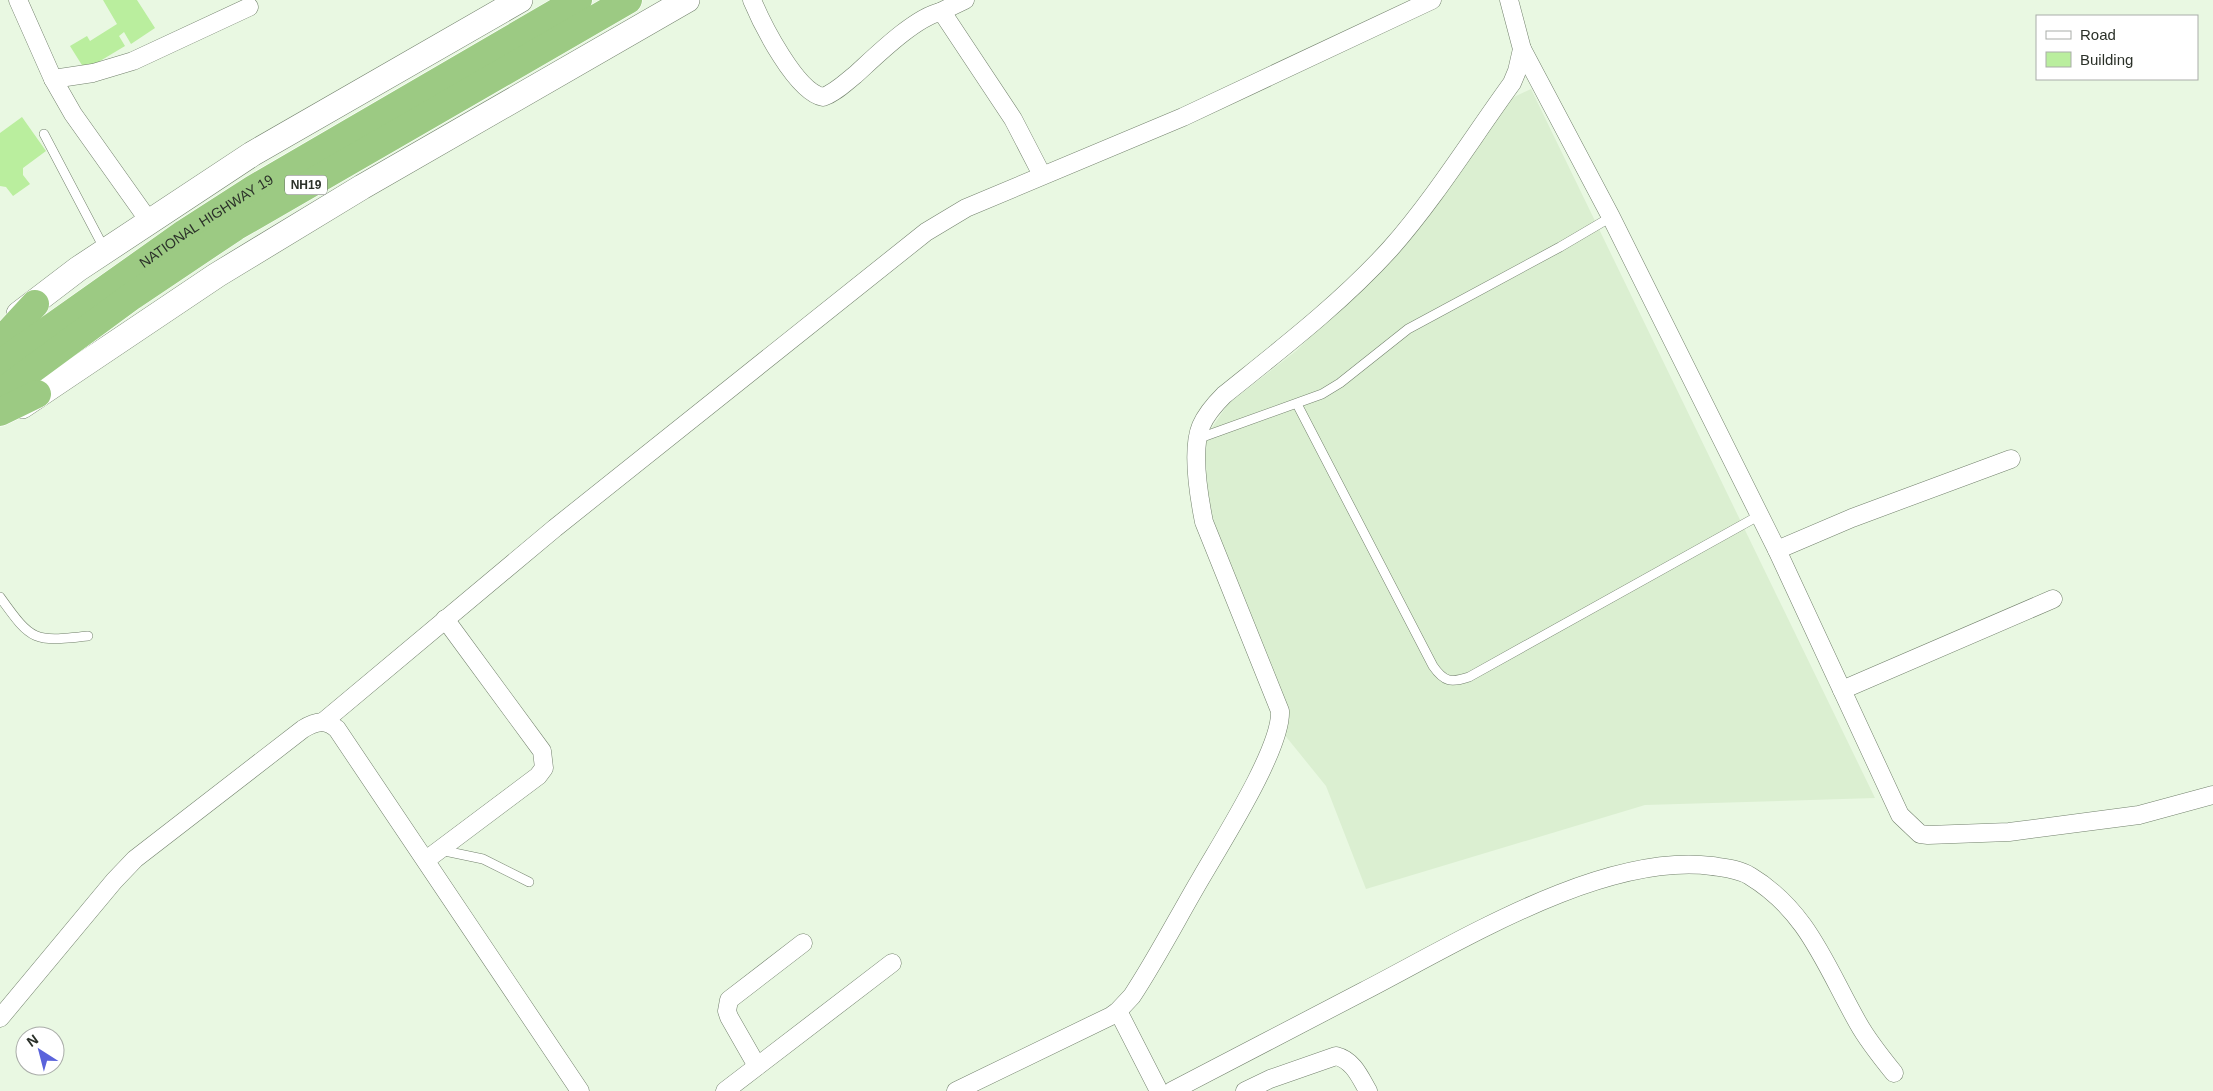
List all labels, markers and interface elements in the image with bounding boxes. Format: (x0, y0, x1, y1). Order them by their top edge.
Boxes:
legend (2036, 15, 2198, 80)
text: Road (2080, 26, 2116, 43)
text: Building (2080, 51, 2133, 68)
street label: NATIONAL HIGHWAY 19 (136, 171, 276, 271)
road number: NH19 (285, 176, 327, 194)
north arrow (15, 1026, 65, 1076)
text: N (24, 1031, 41, 1050)

